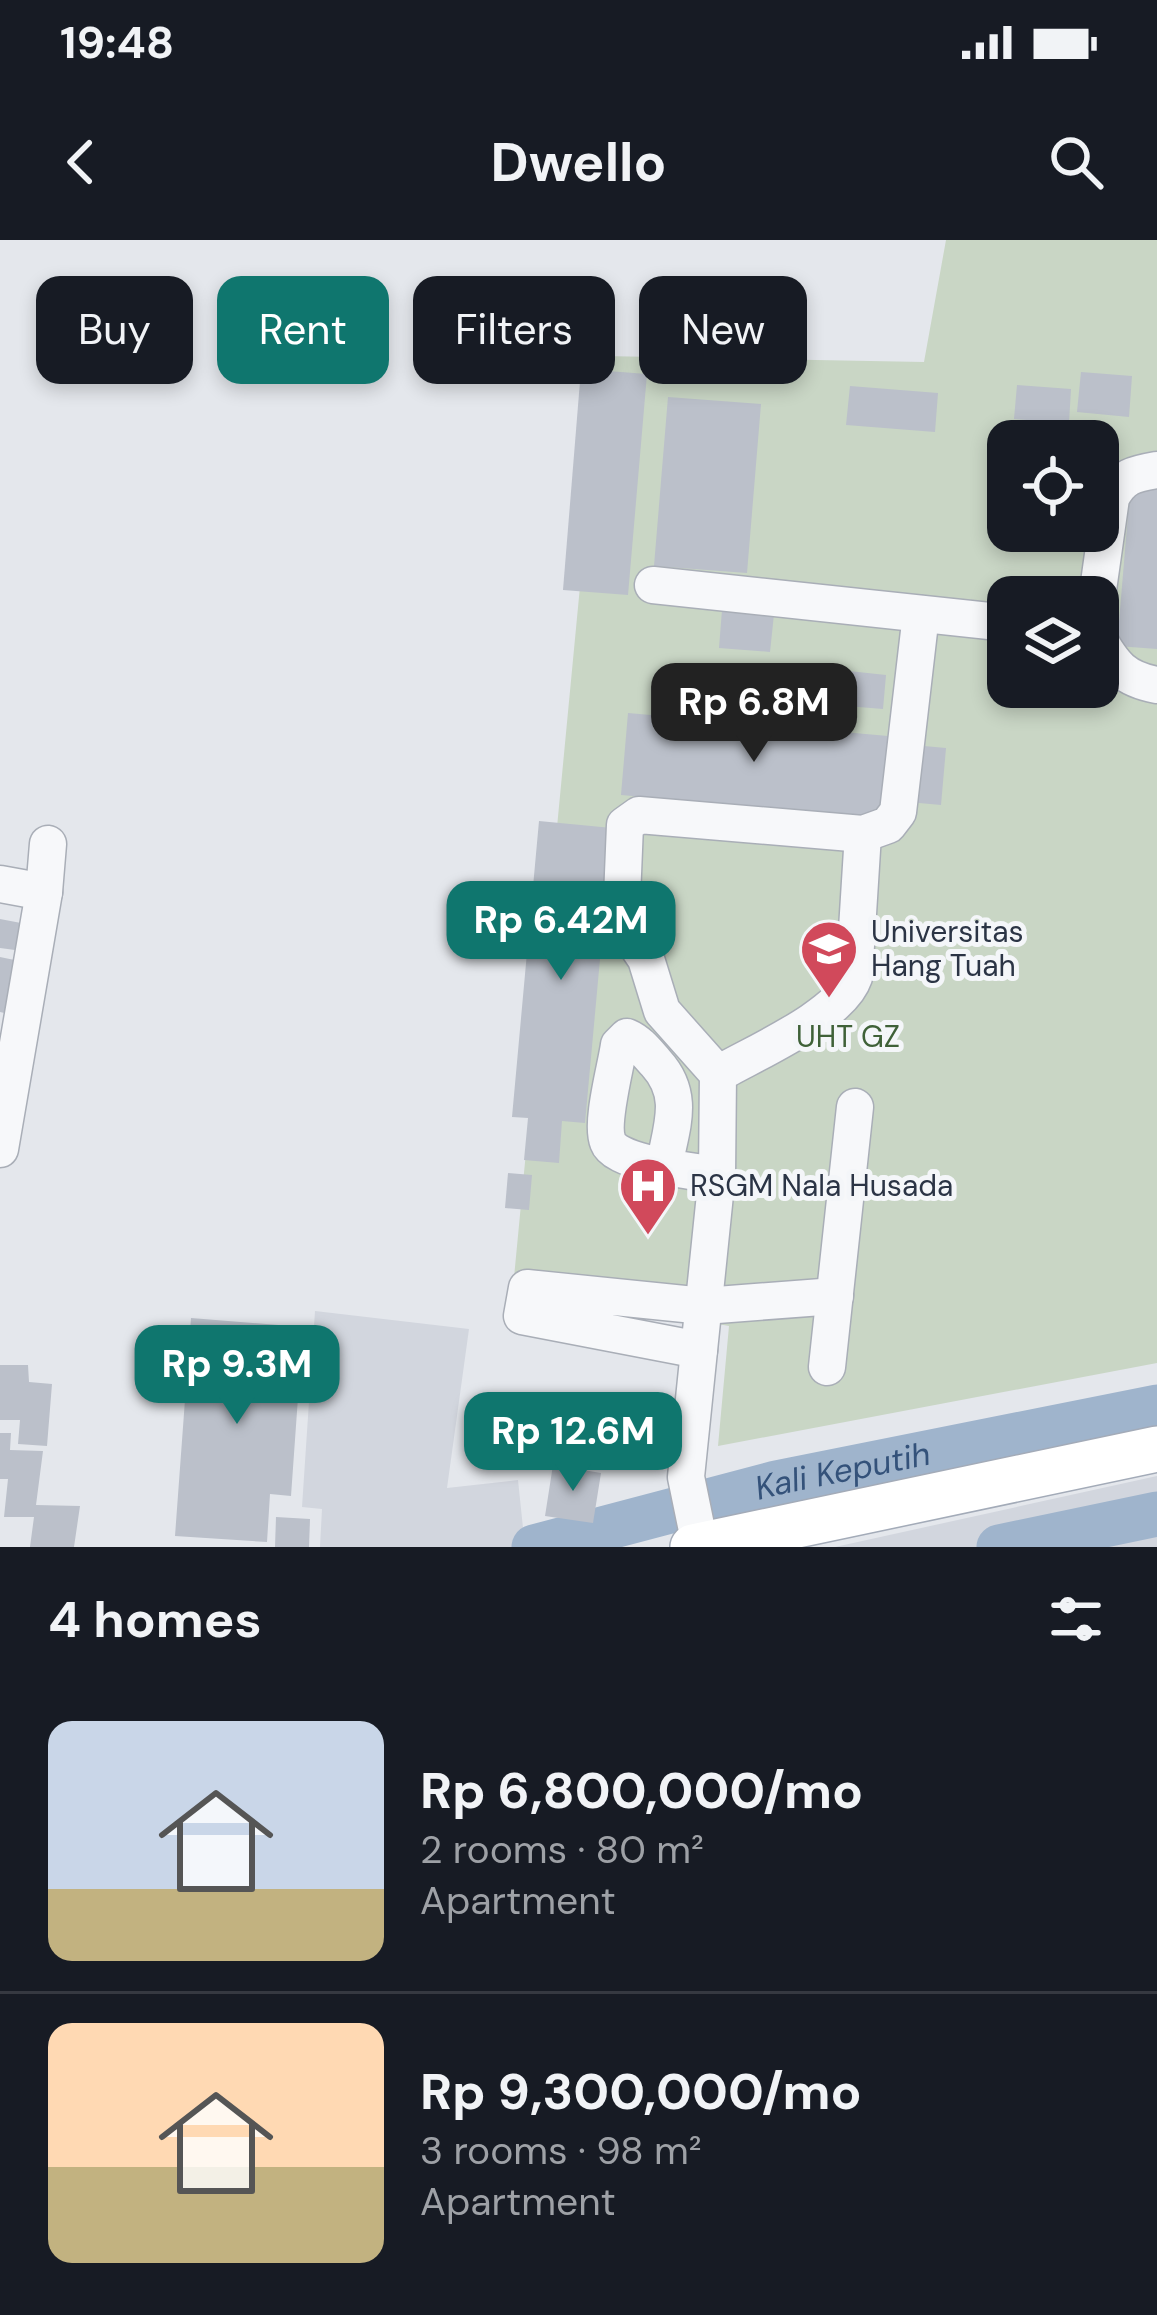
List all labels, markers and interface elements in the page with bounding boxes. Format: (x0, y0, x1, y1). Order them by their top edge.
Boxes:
text: 19:48 (60, 13, 174, 72)
text: Dwello (491, 127, 666, 198)
icon: back (48, 129, 114, 195)
icon: search (1043, 129, 1109, 195)
chip: Buy (36, 276, 193, 384)
chip: Rent (217, 276, 389, 384)
chip: Filters (413, 276, 615, 384)
chip: New (639, 276, 807, 384)
map controls (987, 420, 1119, 708)
button: locate (987, 420, 1119, 552)
button: layers (987, 576, 1119, 708)
pin: Rp 6.8M (643, 663, 865, 765)
text: Rp 6.8M (678, 676, 830, 727)
pin: Rp 6.42M (437, 881, 685, 983)
text: Rp 6.42M (474, 894, 648, 945)
place label: Universitas Hang Tuah (871, 912, 1024, 985)
school or university icon: Universitas Hang Tuah (798, 918, 860, 1000)
park label: UHT GZ (796, 1017, 900, 1056)
hospital icon: RSGM Nala Husada (617, 1155, 679, 1237)
place label: RSGM Nala Husada (690, 1166, 953, 1205)
pin: Rp 9.3M (126, 1325, 348, 1427)
text: Rp 9.3M (162, 1338, 312, 1389)
pin: Rp 12.6M (449, 1392, 697, 1494)
text: Rp 12.6M (491, 1405, 655, 1456)
water label: Kali Keputih (750, 1432, 934, 1510)
text: 4 homes (48, 1586, 262, 1653)
icon: filters (1043, 1586, 1109, 1652)
text: Rp 6,800,000/mo (420, 1757, 863, 1824)
icon: home (144, 1769, 288, 1913)
text: 2 rooms · 80 m² (420, 1824, 704, 1875)
text: Apartment (420, 1875, 616, 1926)
text: Rp 9,300,000/mo (420, 2058, 862, 2125)
icon: home (144, 2071, 288, 2215)
text: 3 rooms · 98 m² (420, 2125, 702, 2176)
text: Apartment (420, 2176, 616, 2227)

